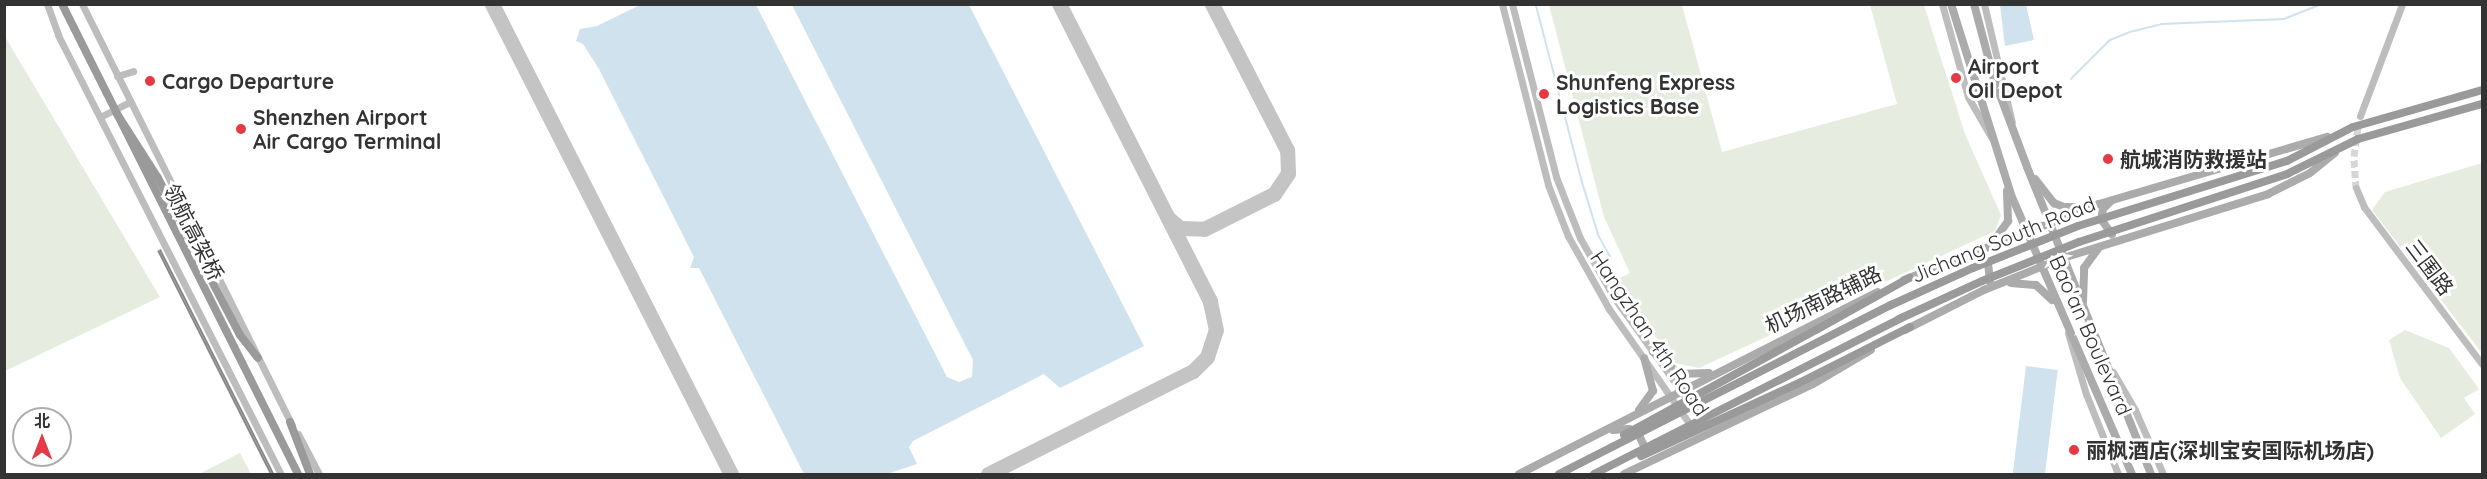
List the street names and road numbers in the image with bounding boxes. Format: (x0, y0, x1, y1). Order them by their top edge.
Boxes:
street label: 领航高架桥 (159, 180, 229, 284)
street label: Jichang South Road (1907, 191, 2099, 287)
street label: 三围路 (2401, 234, 2459, 300)
street label: Hangzhan 4th Road (1585, 246, 1715, 420)
street label: Bao'an Boulevard (2044, 251, 2138, 419)
street label: 机场南路辅路 (1761, 260, 1885, 338)

